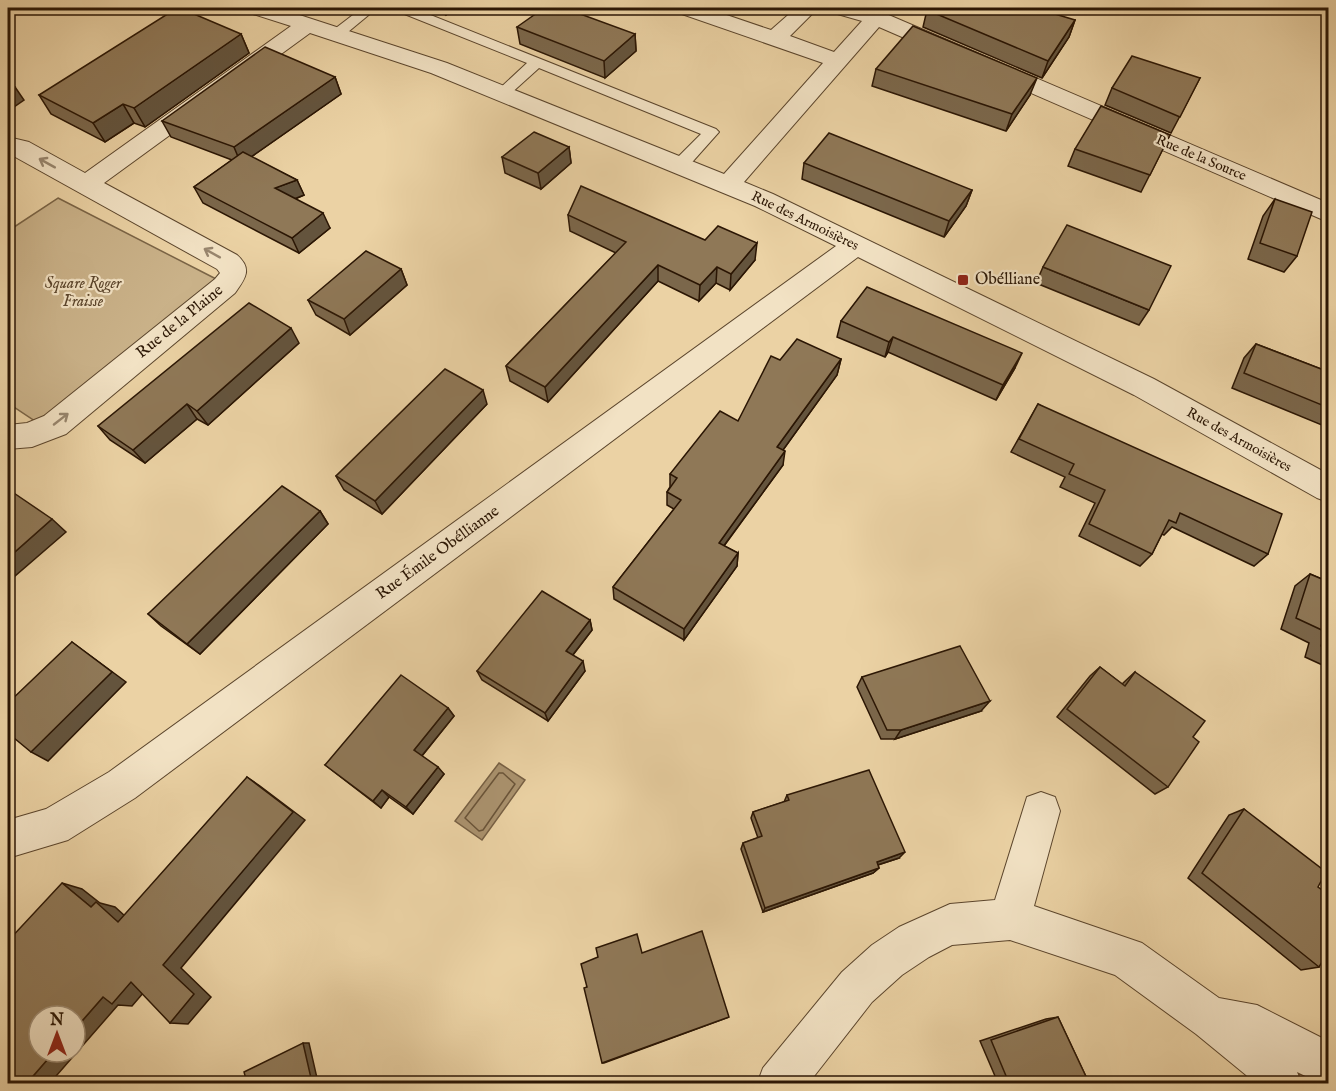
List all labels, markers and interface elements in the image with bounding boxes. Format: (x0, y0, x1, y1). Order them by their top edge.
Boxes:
street label: Rue de la Source (1153, 131, 1250, 185)
one-way arrow (39, 157, 57, 168)
street label: Rue des Armoisières (748, 187, 862, 255)
one-way arrow (203, 247, 221, 258)
place label: Obélliane (975, 270, 1040, 290)
marker: Obélliane (956, 273, 970, 287)
park label: Square Roger Fraisse (45, 274, 123, 312)
street label: Rue de la Plaine (132, 281, 228, 363)
street label: Rue des Armoisières (1183, 404, 1295, 476)
one-way arrow (53, 413, 69, 426)
street label: Rue Émile Obéllianne (371, 500, 504, 604)
north arrow (27, 1004, 87, 1064)
text: N (49, 1011, 64, 1031)

